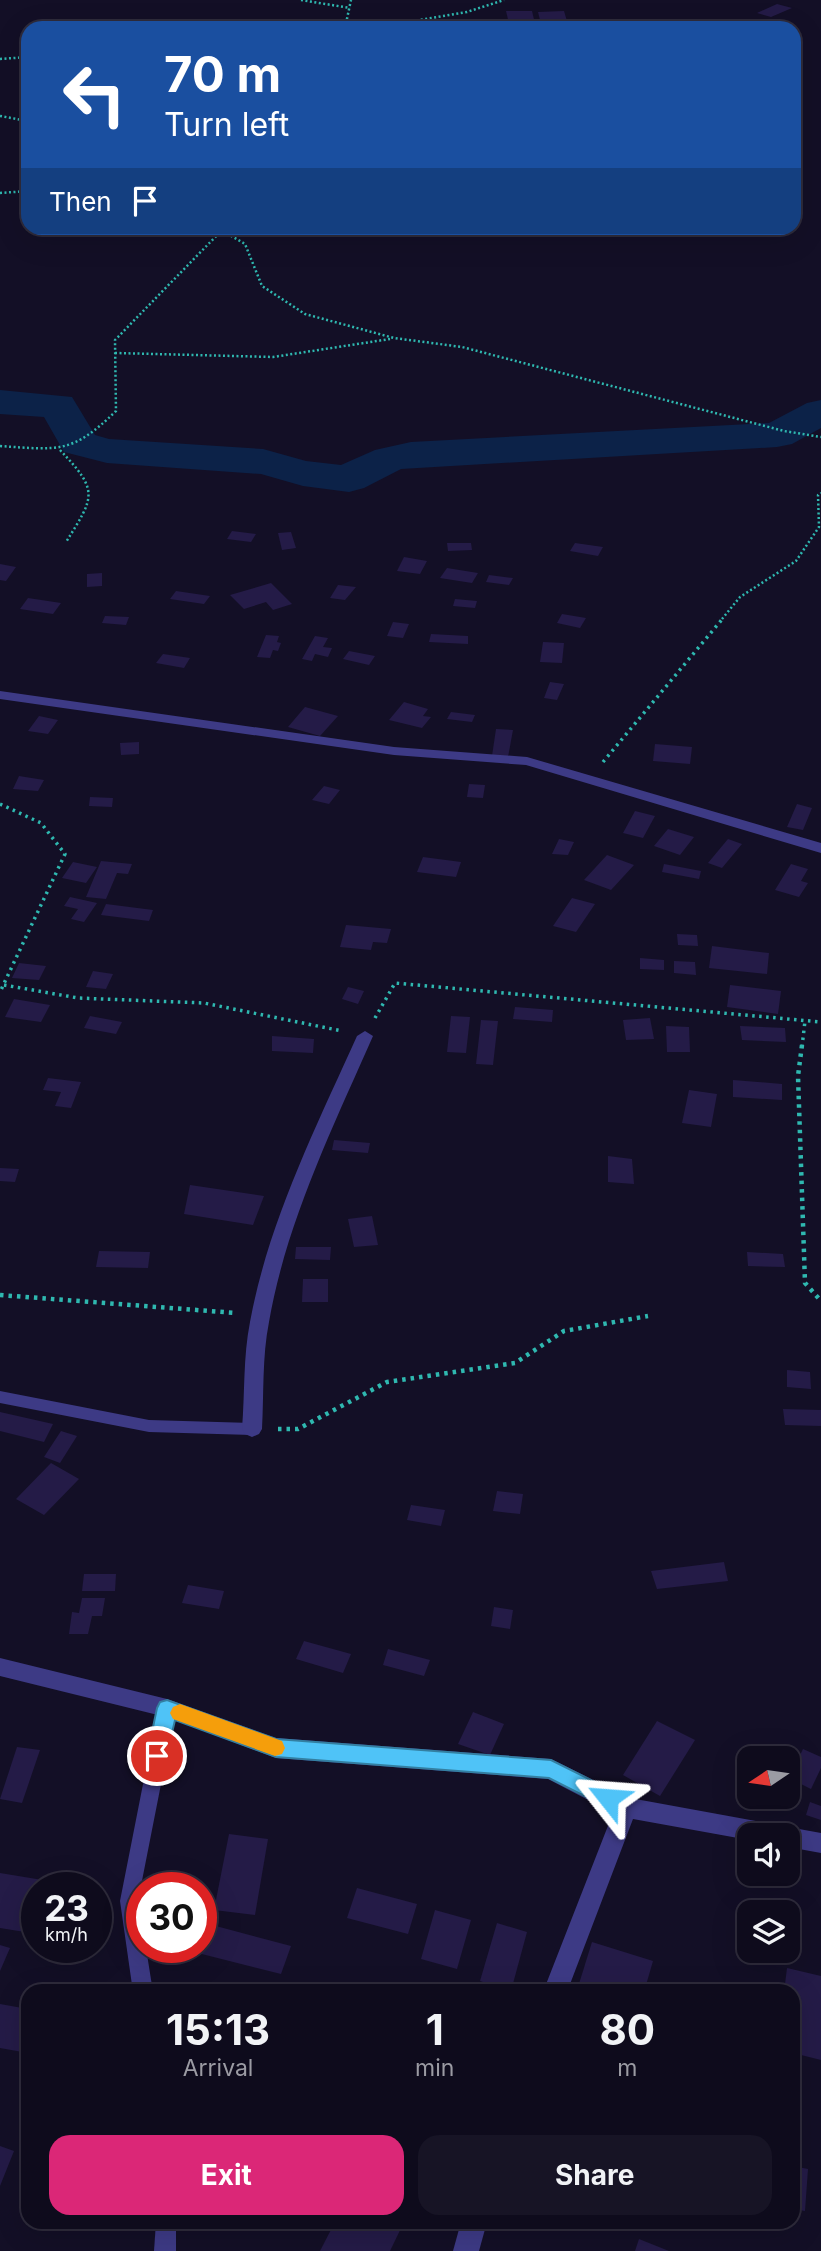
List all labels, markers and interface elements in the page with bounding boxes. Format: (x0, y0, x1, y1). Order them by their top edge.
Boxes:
text: 70 m (164, 45, 281, 104)
icon: left (49, 49, 140, 140)
text: Turn left (164, 105, 289, 144)
icon: arrive (126, 182, 164, 220)
text: Then (49, 186, 112, 217)
pin (127, 1726, 187, 1786)
icon: arrive (138, 1737, 176, 1775)
north arrow (737, 1746, 800, 1810)
map controls (737, 1746, 800, 1963)
position arrow (571, 1761, 645, 1835)
button: sound (737, 1823, 800, 1886)
speed limit sign: 30 (126, 1872, 217, 1963)
text: 23 (44, 1887, 89, 1929)
button: layers (737, 1900, 800, 1963)
text: km/h (45, 1924, 88, 1945)
text: 15:13 (166, 2004, 270, 2055)
text: 1 (426, 2004, 444, 2055)
text: 80 (599, 2004, 655, 2055)
text: Arrival (183, 2054, 253, 2082)
text: min (415, 2054, 454, 2082)
text: m (617, 2054, 637, 2082)
button: Exit (49, 2135, 404, 2215)
button: Share (418, 2135, 772, 2215)

